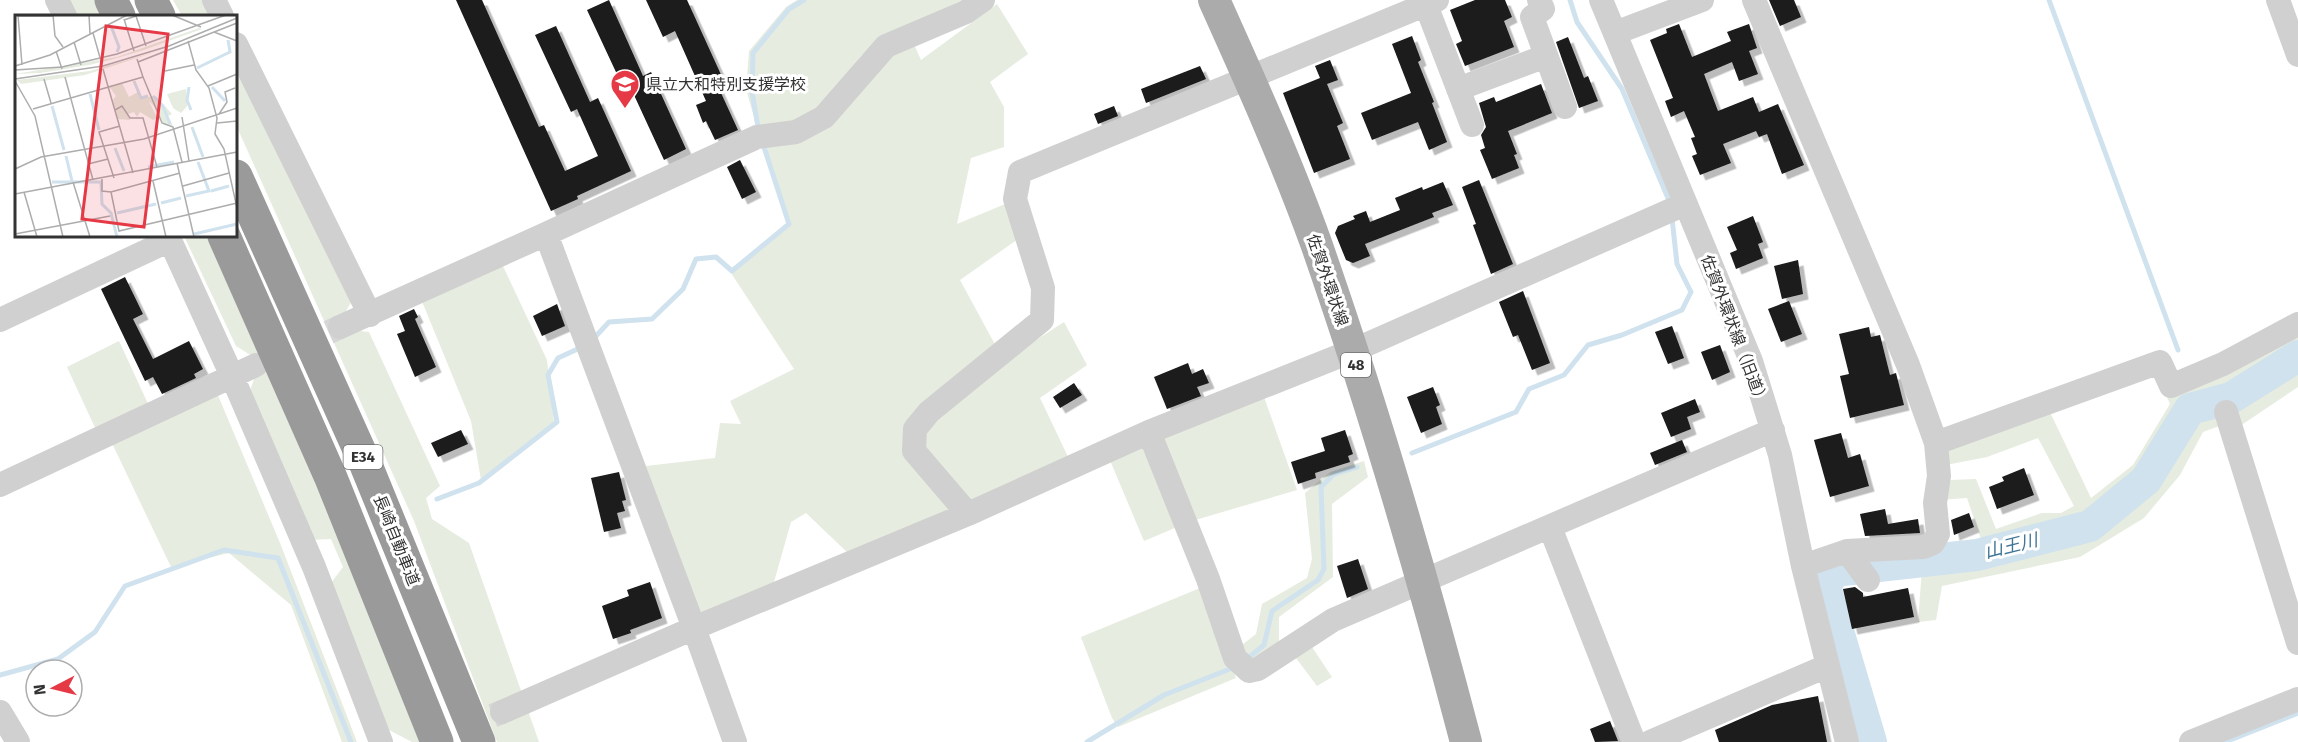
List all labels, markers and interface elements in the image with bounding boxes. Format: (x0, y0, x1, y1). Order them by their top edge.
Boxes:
inset map (15, 15, 237, 237)
school or university icon: 県立大和特別支援学校 (609, 68, 641, 110)
place label: 県立大和特別支援学校 (646, 75, 806, 94)
street label: 佐賀外環状線 (1303, 232, 1352, 329)
street label: 佐賀外環状線（旧道） (1697, 252, 1772, 408)
road number: 48 (1341, 353, 1371, 377)
road number: E34 (344, 445, 382, 469)
street label: 長崎自動車道 (370, 492, 423, 588)
water label: 山王川 (1982, 528, 2042, 563)
north arrow (24, 658, 84, 718)
text: N (30, 683, 50, 696)

